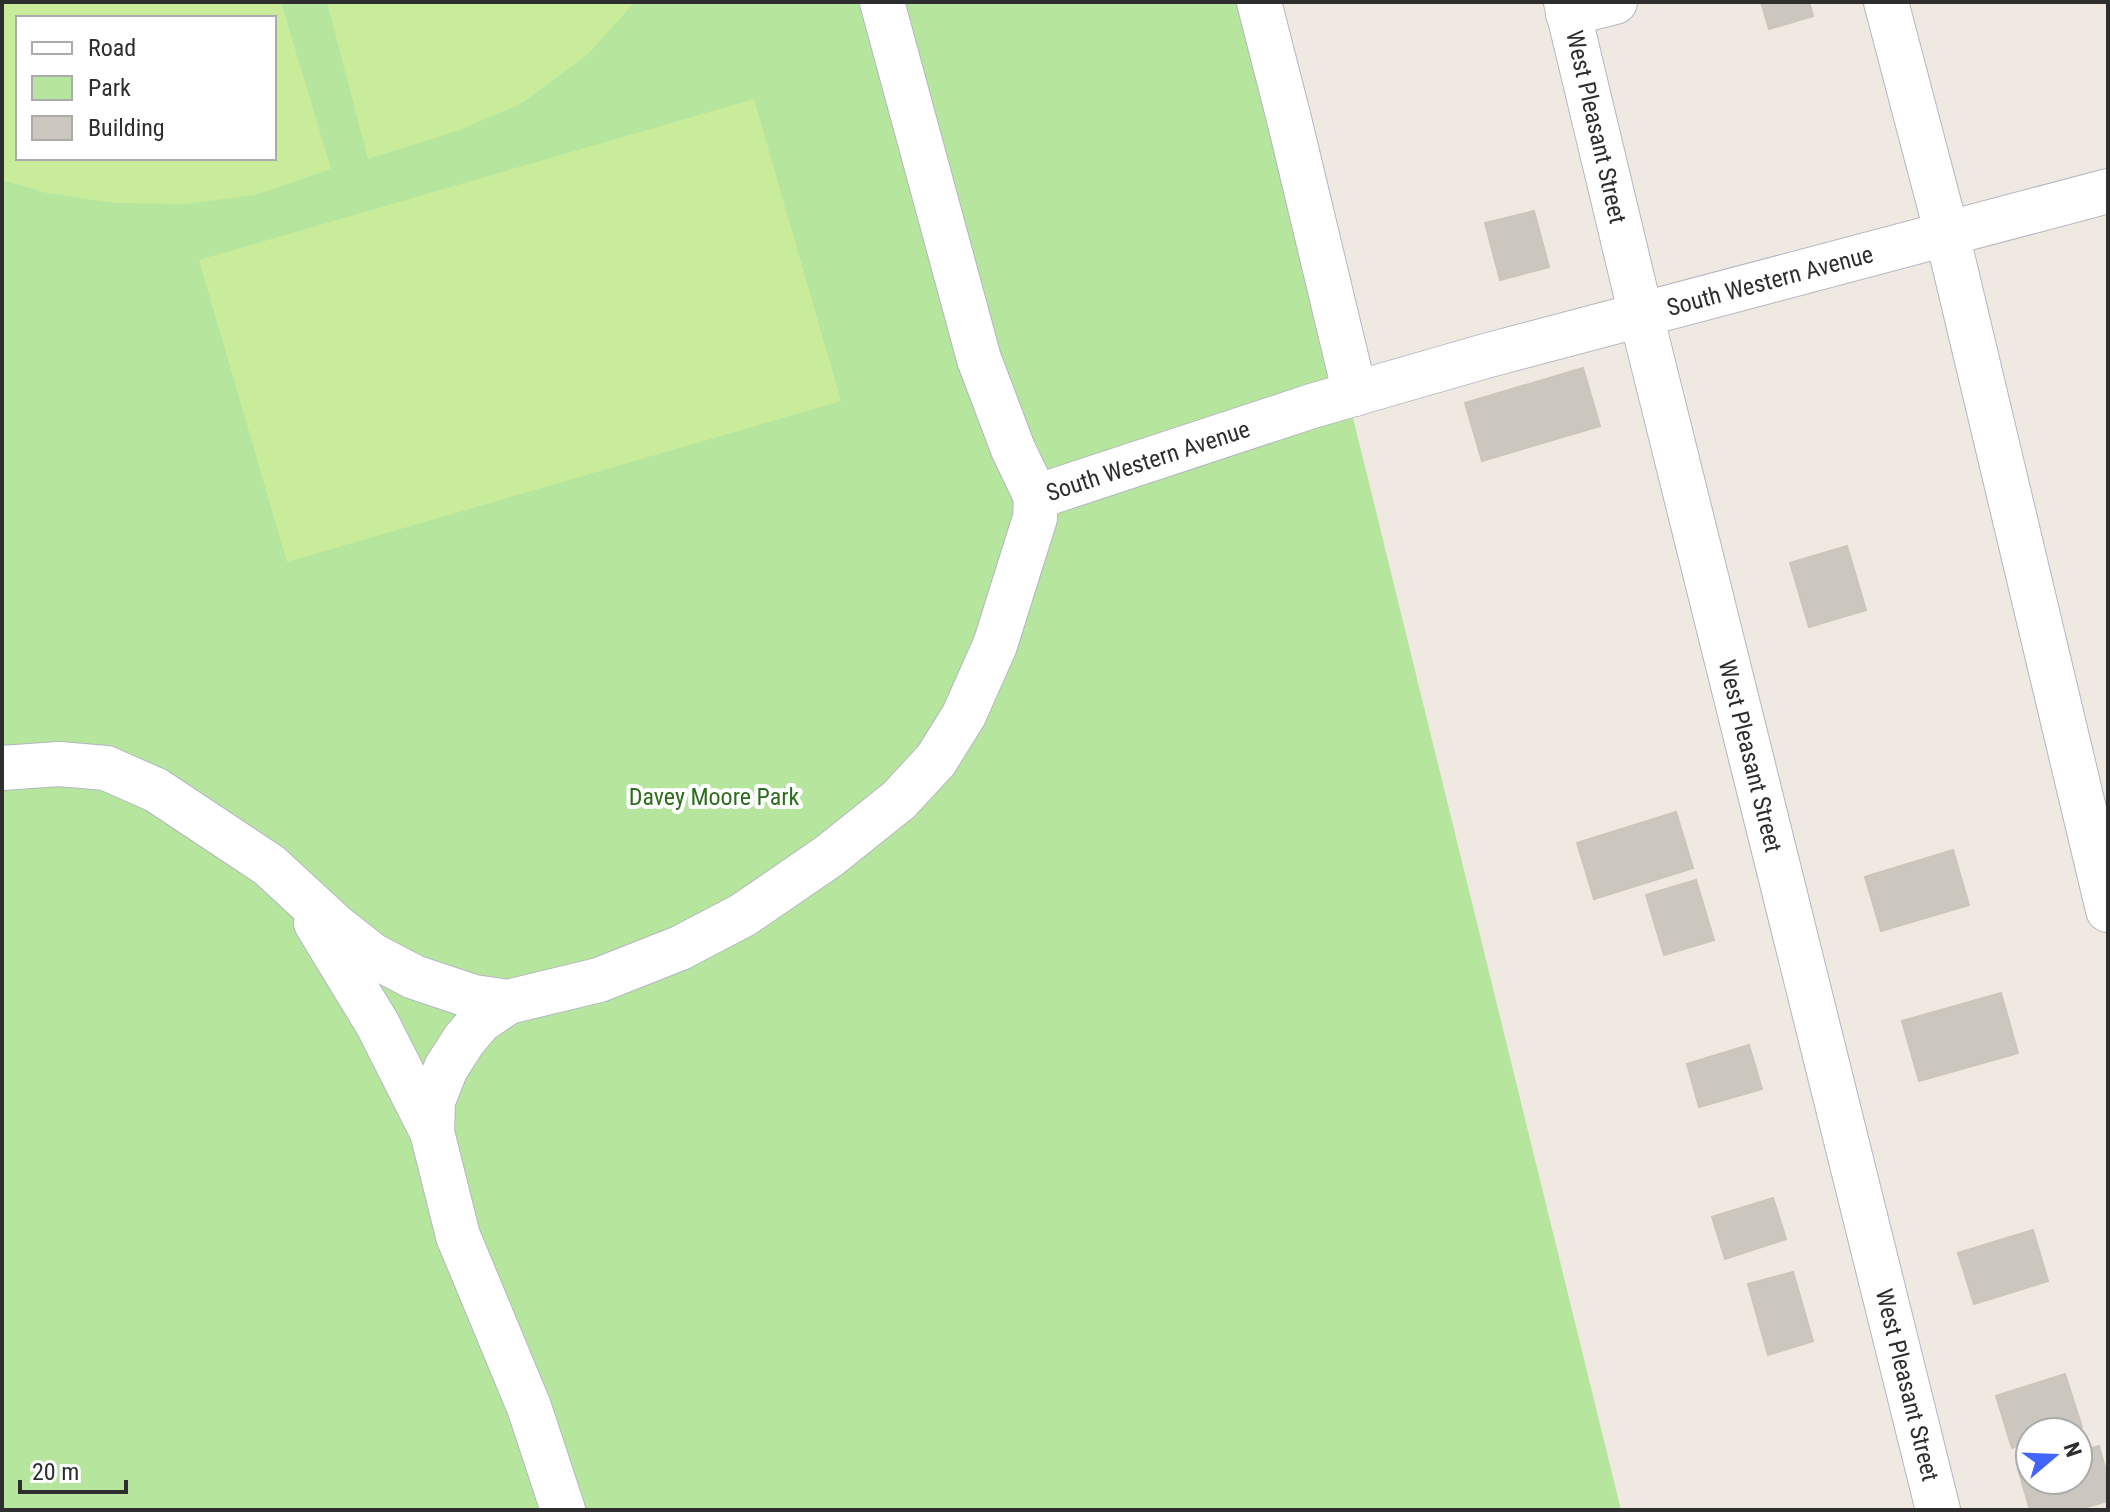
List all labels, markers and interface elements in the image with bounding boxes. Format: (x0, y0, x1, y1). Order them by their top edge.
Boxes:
legend (16, 16, 276, 160)
street label: West Pleasant Street (1560, 28, 1632, 226)
text: Road (88, 34, 136, 62)
text: Park (88, 74, 131, 102)
text: Building (88, 114, 165, 142)
street label: South Western Avenue (1664, 240, 1876, 322)
street label: South Western Avenue (1043, 415, 1253, 507)
street label: West Pleasant Street (1713, 657, 1787, 855)
park label: Davey Moore Park (629, 783, 799, 811)
street label: West Pleasant Street (1870, 1286, 1944, 1484)
north arrow (2014, 1416, 2094, 1496)
text: N (2058, 1439, 2086, 1460)
scale bar (20, 1444, 126, 1494)
text: 20 m (32, 1458, 79, 1486)

